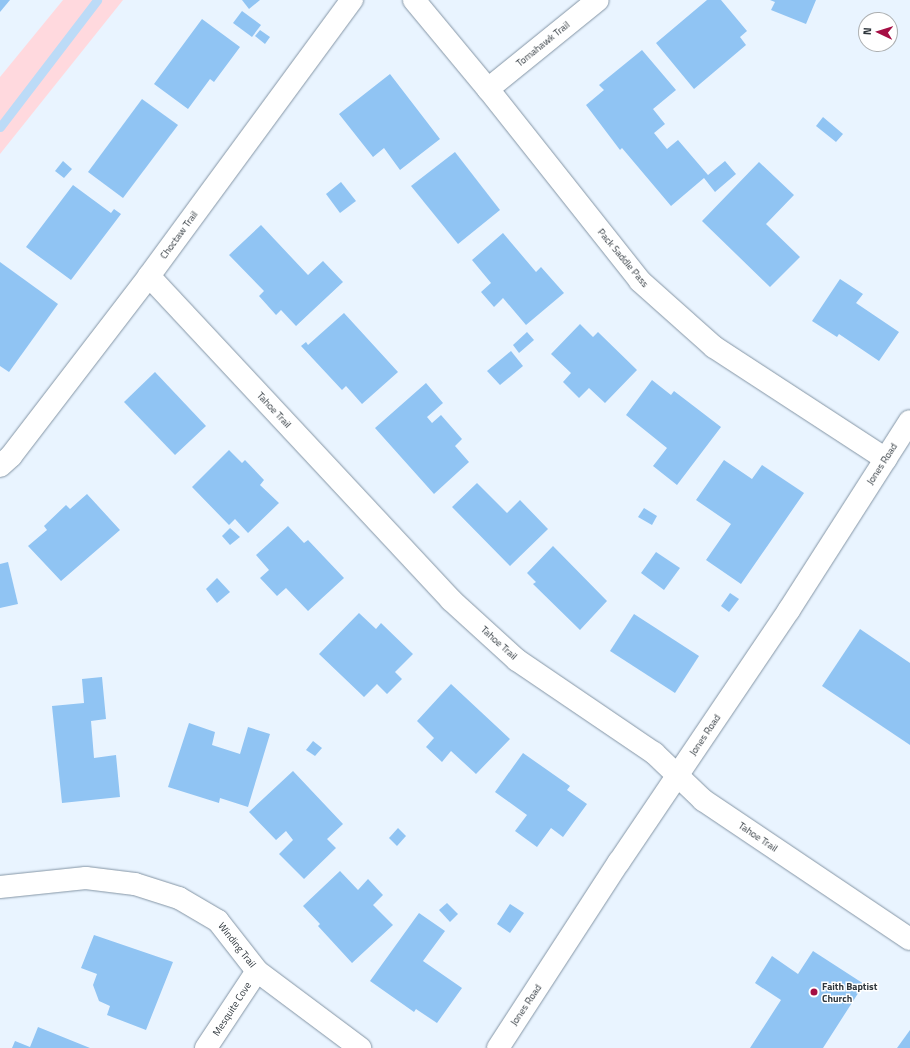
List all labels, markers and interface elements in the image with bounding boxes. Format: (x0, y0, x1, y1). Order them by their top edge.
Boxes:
north arrow (858, 12, 898, 52)
street label: Tomahawk Trail (514, 19, 572, 69)
text: N (859, 27, 875, 36)
street label: Choctaw Trail (158, 209, 200, 261)
street label: Pack Saddle Pass (595, 226, 651, 290)
street label: Tahoe Trail (254, 390, 294, 430)
street label: Jones Road (864, 441, 900, 487)
street label: Tahoe Trail (478, 624, 520, 662)
street label: Jones Road (687, 712, 723, 758)
street label: Tahoe Trail (736, 820, 780, 854)
street label: Winding Trail (216, 920, 258, 970)
street label: Mesquite Cove (210, 980, 254, 1038)
place label: Faith Baptist Church (822, 980, 877, 1004)
street label: Jones Road (508, 982, 544, 1028)
marker: Faith Baptist Church (809, 987, 819, 997)

